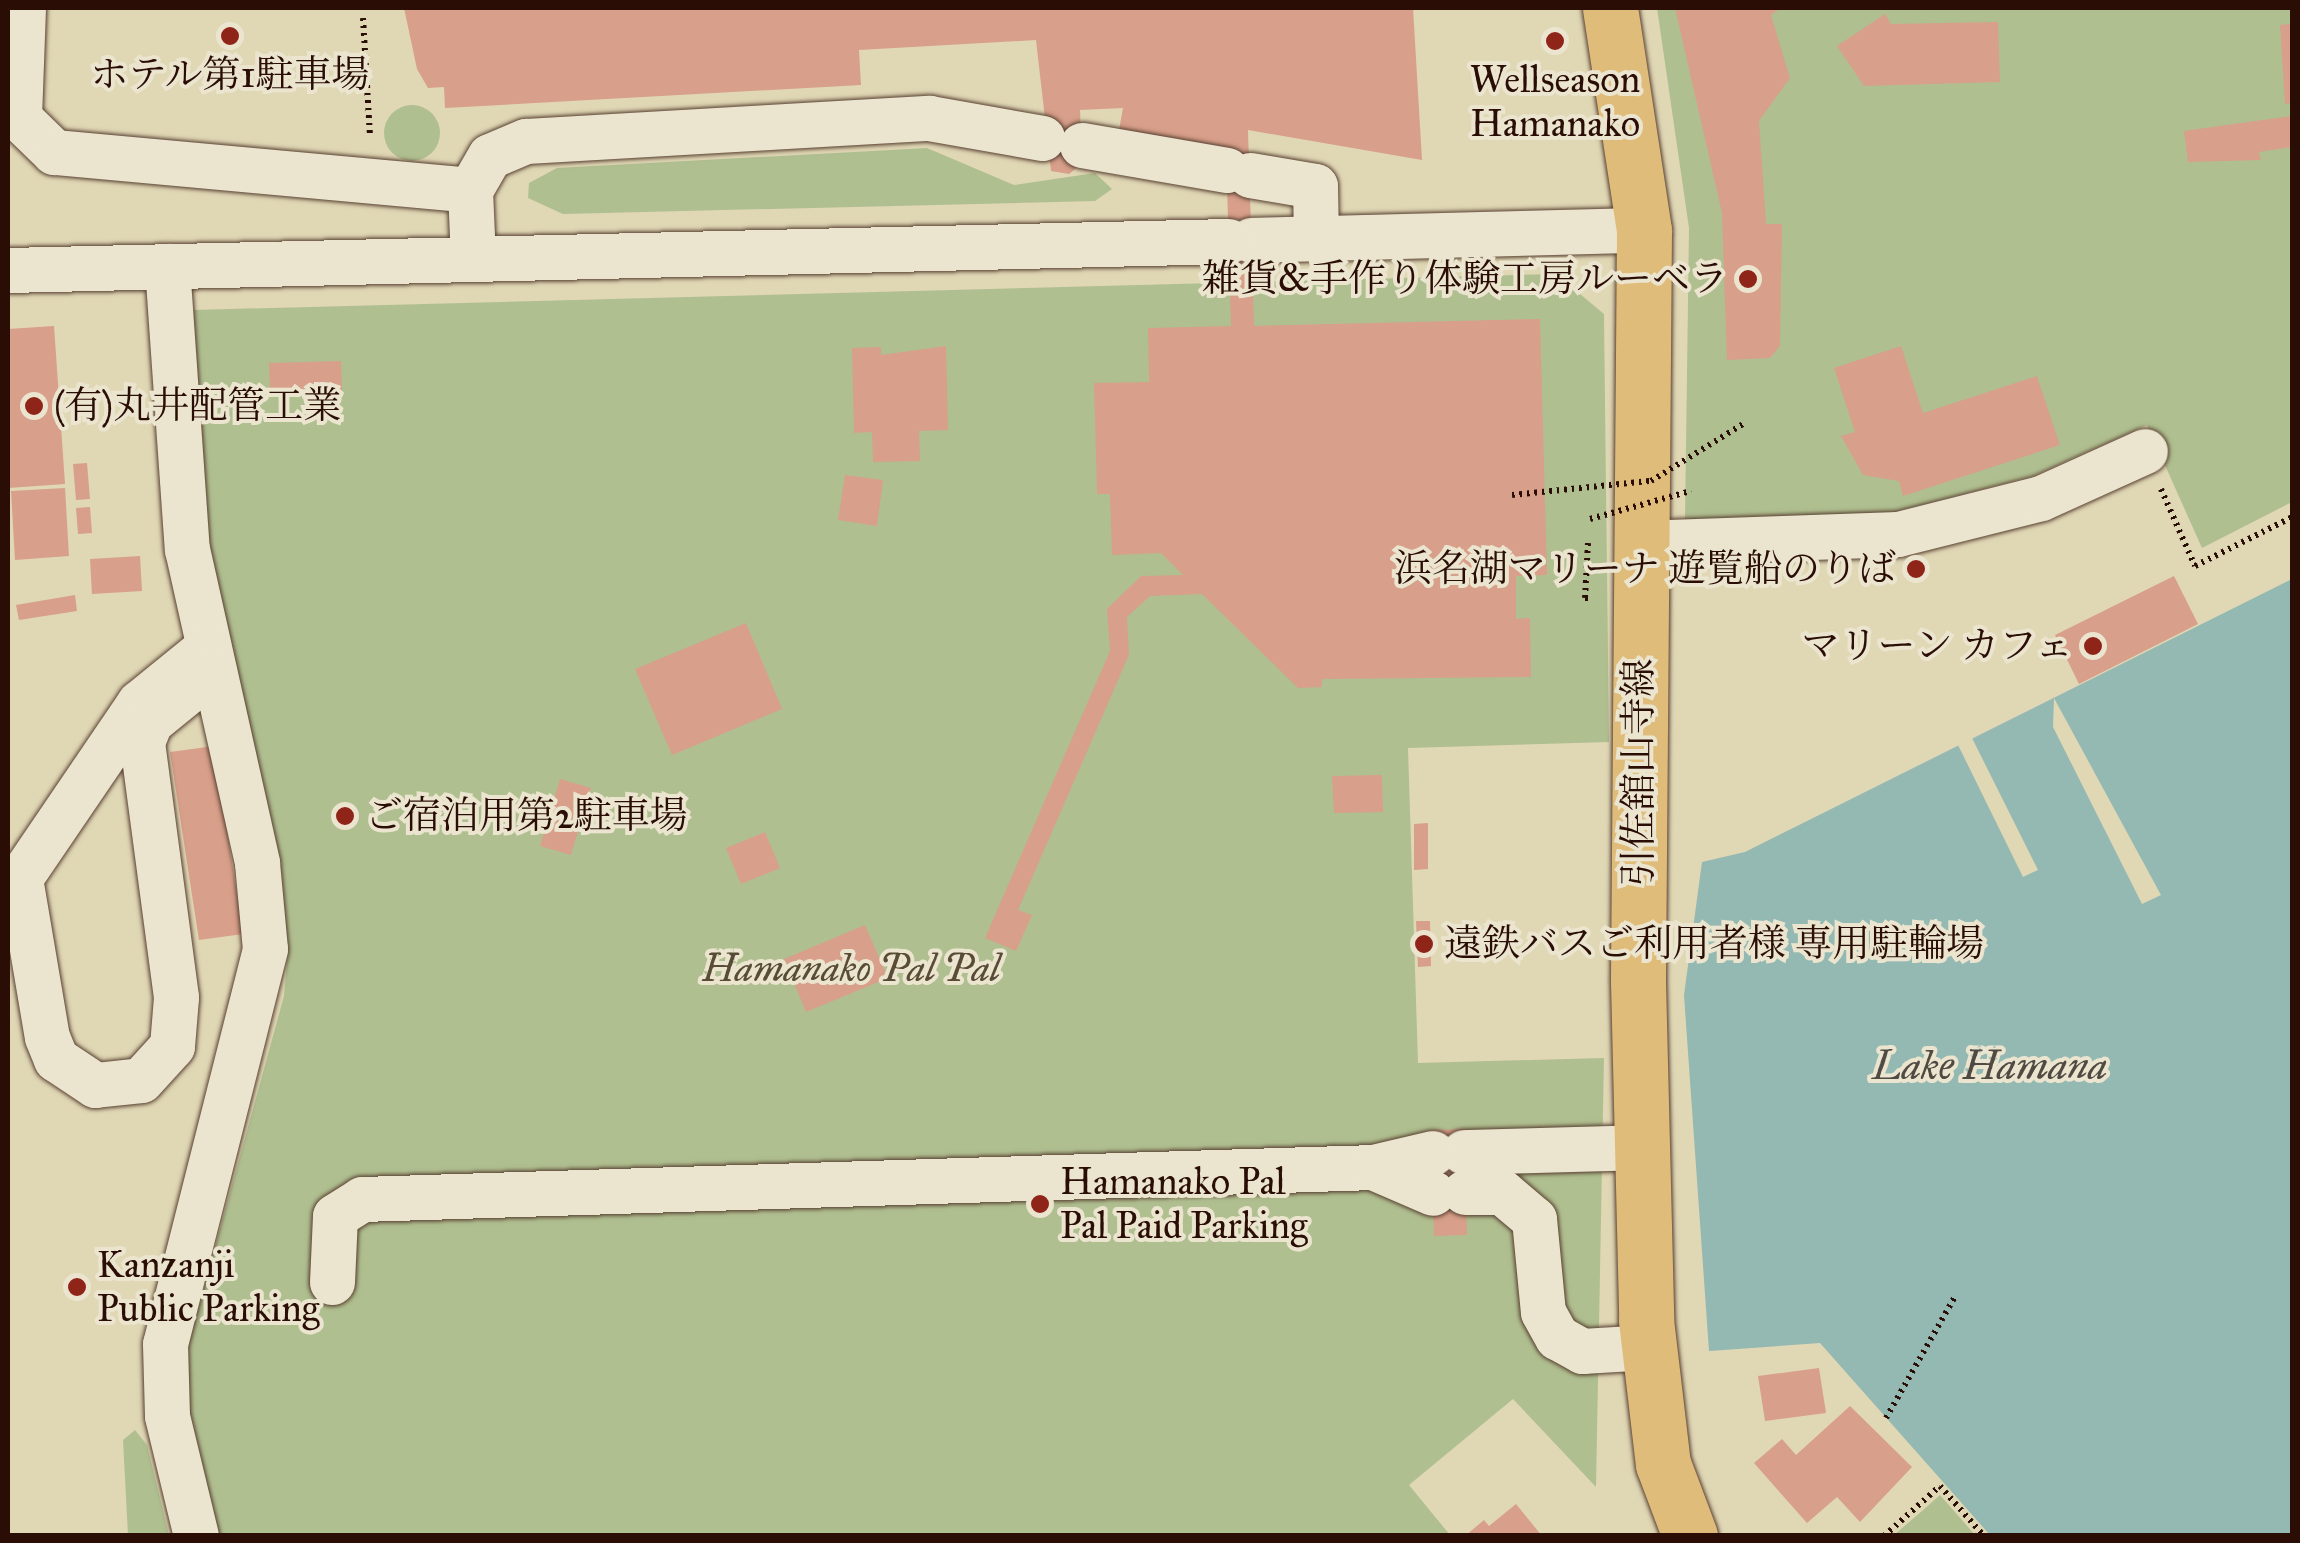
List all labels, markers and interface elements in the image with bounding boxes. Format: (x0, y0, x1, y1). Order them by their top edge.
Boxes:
marker: ホテル第1駐車場 (219, 25, 241, 47)
marker: Wellseason Hamanako (1544, 30, 1566, 52)
place label: ホテル第1駐車場 (89, 52, 371, 98)
place label: Wellseason Hamanako (1470, 57, 1640, 146)
place label: 雑貨&手作り体験工房ルーベラ (1202, 256, 1728, 302)
marker: 雑貨&手作り体験工房ルーベラ (1737, 268, 1759, 290)
place label: (有)丸井配管工業 (54, 383, 341, 429)
marker: (有)丸井配管工業 (23, 395, 45, 417)
place label: 浜名湖マリーナ 遊覧船のりば (1394, 546, 1896, 592)
marker: 浜名湖マリーナ 遊覧船のりば (1905, 558, 1927, 580)
place label: マリーン カフェ (1799, 623, 2073, 669)
marker: マリーン カフェ (2082, 635, 2104, 657)
street label: 引佐舘山寺線 (1616, 659, 1662, 887)
place label: ご宿泊用第2駐車場 (365, 793, 688, 839)
marker: ご宿泊用第2駐車場 (334, 805, 356, 827)
place label: 遠鉄バスご利用者様 専用駐輪場 (1444, 921, 1984, 967)
marker: 遠鉄バスご利用者様 専用駐輪場 (1413, 933, 1435, 955)
park label: Hamanako Pal Pal (702, 946, 1000, 992)
water label: Lake Hamana (1873, 1042, 2107, 1090)
place label: Hamanako Pal Pal Paid Parking (1060, 1159, 1308, 1248)
marker: Hamanako Pal Pal Paid Parking (1029, 1193, 1051, 1215)
place label: Kanzanji Public Parking (97, 1242, 319, 1332)
marker: Kanzanji Public Parking (66, 1276, 88, 1298)

